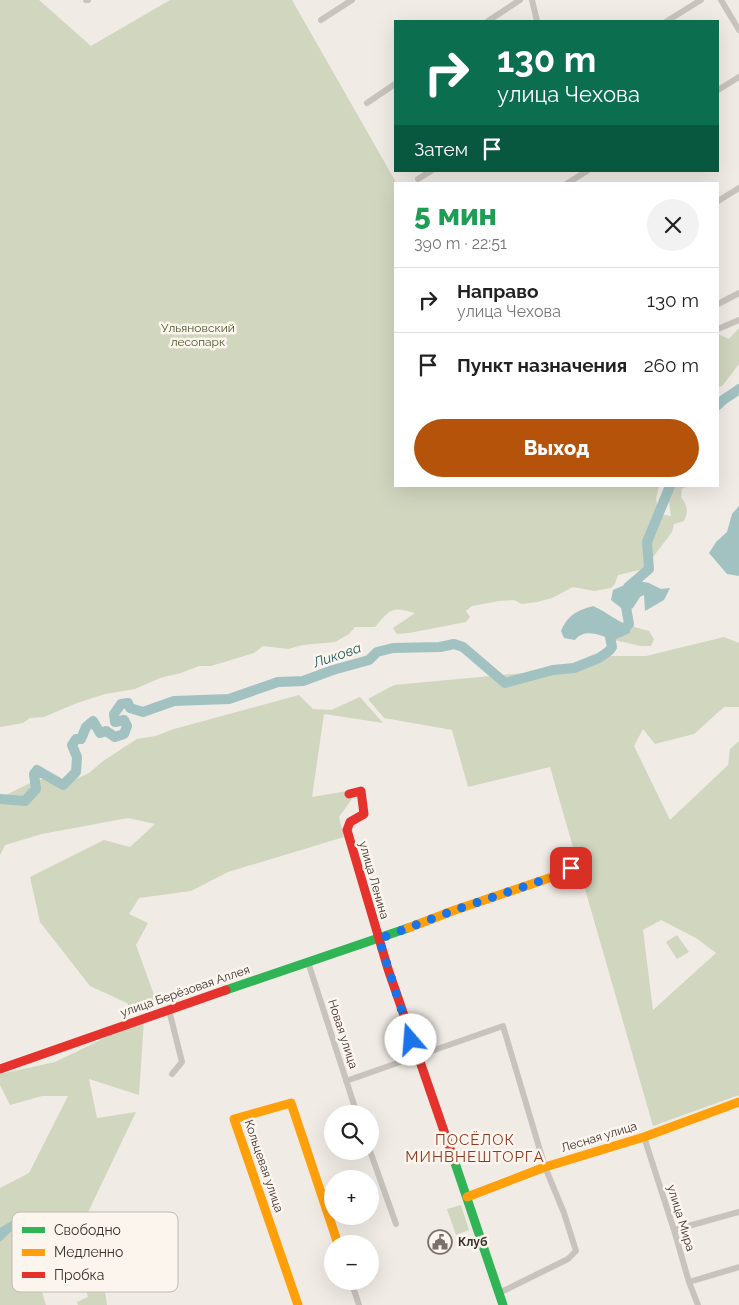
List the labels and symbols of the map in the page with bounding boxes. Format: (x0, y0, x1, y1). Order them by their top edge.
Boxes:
park label: Ульяновский лесопарк (161, 321, 235, 349)
water label: Ликова (310, 639, 363, 671)
street label: улица Ленина (356, 839, 392, 921)
pin (550, 847, 592, 889)
street label: улица Берёзовая Аллея (118, 962, 252, 1020)
street label: Новая улица (325, 998, 361, 1070)
position arrow (384, 1013, 436, 1065)
street label: Кольцевая улица (242, 1118, 286, 1214)
street label: Лесная улица (559, 1119, 639, 1155)
district label: ПОСЁЛОК МИНВНЕШТОРГА (405, 1130, 545, 1166)
street label: улица Мира (664, 1183, 698, 1253)
legend (12, 1212, 178, 1292)
text: Свободно (54, 1222, 121, 1238)
public building icon: Клуб (427, 1229, 453, 1255)
place label: Клуб (458, 1235, 488, 1249)
text: Медленно (54, 1244, 123, 1260)
text: Пробка (54, 1267, 104, 1283)

